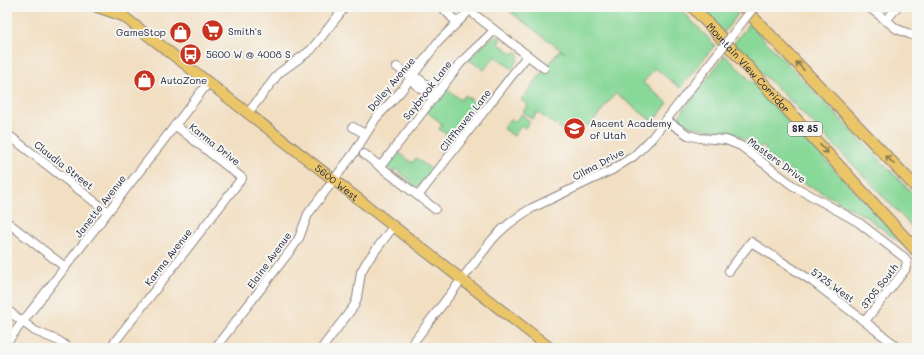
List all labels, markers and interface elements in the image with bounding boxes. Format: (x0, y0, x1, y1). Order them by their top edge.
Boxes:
supermarket icon: Smith's (199, 18, 225, 44)
shop icon: GameStop (168, 19, 194, 45)
street label: Mountain View Corridor (704, 19, 793, 115)
place label: Smith's (228, 24, 262, 38)
place label: GameStop (116, 25, 166, 39)
bus stop icon: 5600 W @ 4008 S (177, 41, 203, 67)
place label: 5600 W @ 4008 S (206, 47, 291, 61)
street label: Dolley Avenue (364, 54, 418, 114)
street label: Saybrook Lane (399, 57, 455, 123)
one-way arrow (795, 61, 805, 71)
shop icon: AutoZone (132, 67, 158, 93)
place label: AutoZone (160, 73, 207, 87)
street label: Cliffhaven Lane (436, 86, 494, 154)
school or university icon: Ascent Academy of Utah (562, 116, 588, 142)
place label: Ascent Academy of Utah (590, 116, 672, 142)
street label: Karma Drive (187, 120, 243, 168)
road number: SR 85 (788, 122, 822, 136)
street label: Masters Drive (745, 134, 809, 186)
street label: Claudia Street (31, 137, 97, 193)
one-way arrow (819, 144, 828, 154)
street label: Cilma Drive (570, 145, 626, 183)
one-way arrow (885, 155, 895, 165)
street label: 5600 West (312, 161, 362, 204)
street label: Janette Avenue (71, 172, 129, 240)
street label: Karma Avenue (141, 225, 195, 289)
street label: Elaine Avenue (244, 229, 294, 291)
street label: 3705 South (857, 260, 901, 311)
street label: 5725 West (809, 265, 857, 305)

